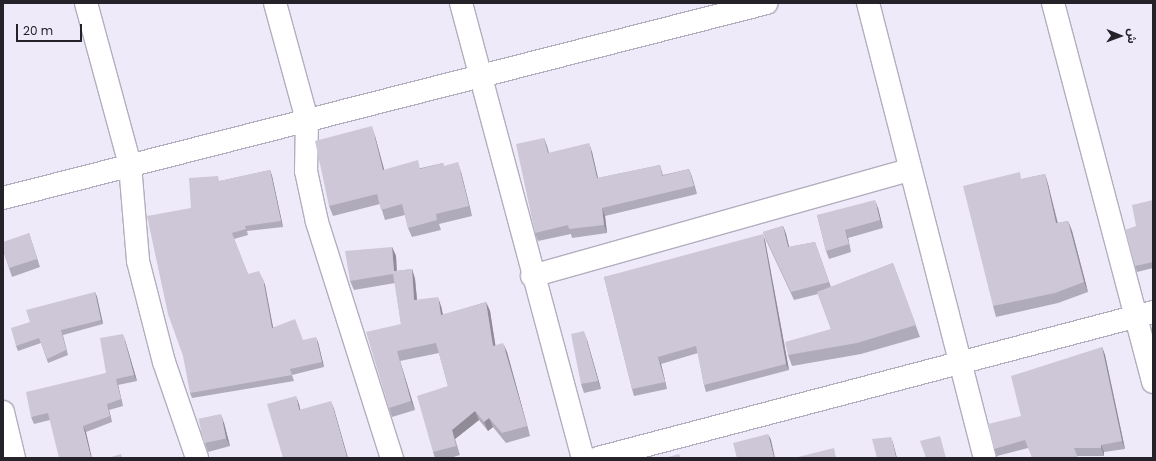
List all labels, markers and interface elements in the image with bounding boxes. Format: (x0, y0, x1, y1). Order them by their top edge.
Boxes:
scale bar (18, 16, 84, 42)
north arrow (1100, 16, 1140, 56)
text: 20 m (23, 22, 53, 39)
text: ش (1124, 29, 1140, 44)

